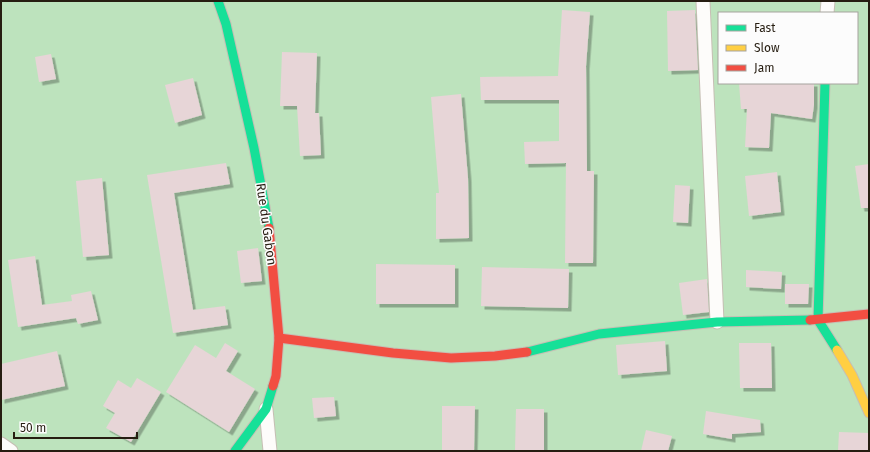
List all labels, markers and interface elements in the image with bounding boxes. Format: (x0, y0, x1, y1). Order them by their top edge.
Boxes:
legend (718, 12, 858, 84)
text: Fast (754, 21, 776, 35)
text: Slow (754, 41, 780, 55)
text: Jam (754, 61, 774, 75)
street label: Rue du Gabon (253, 182, 280, 266)
scale bar (14, 414, 137, 440)
text: 50 m (20, 421, 46, 435)

